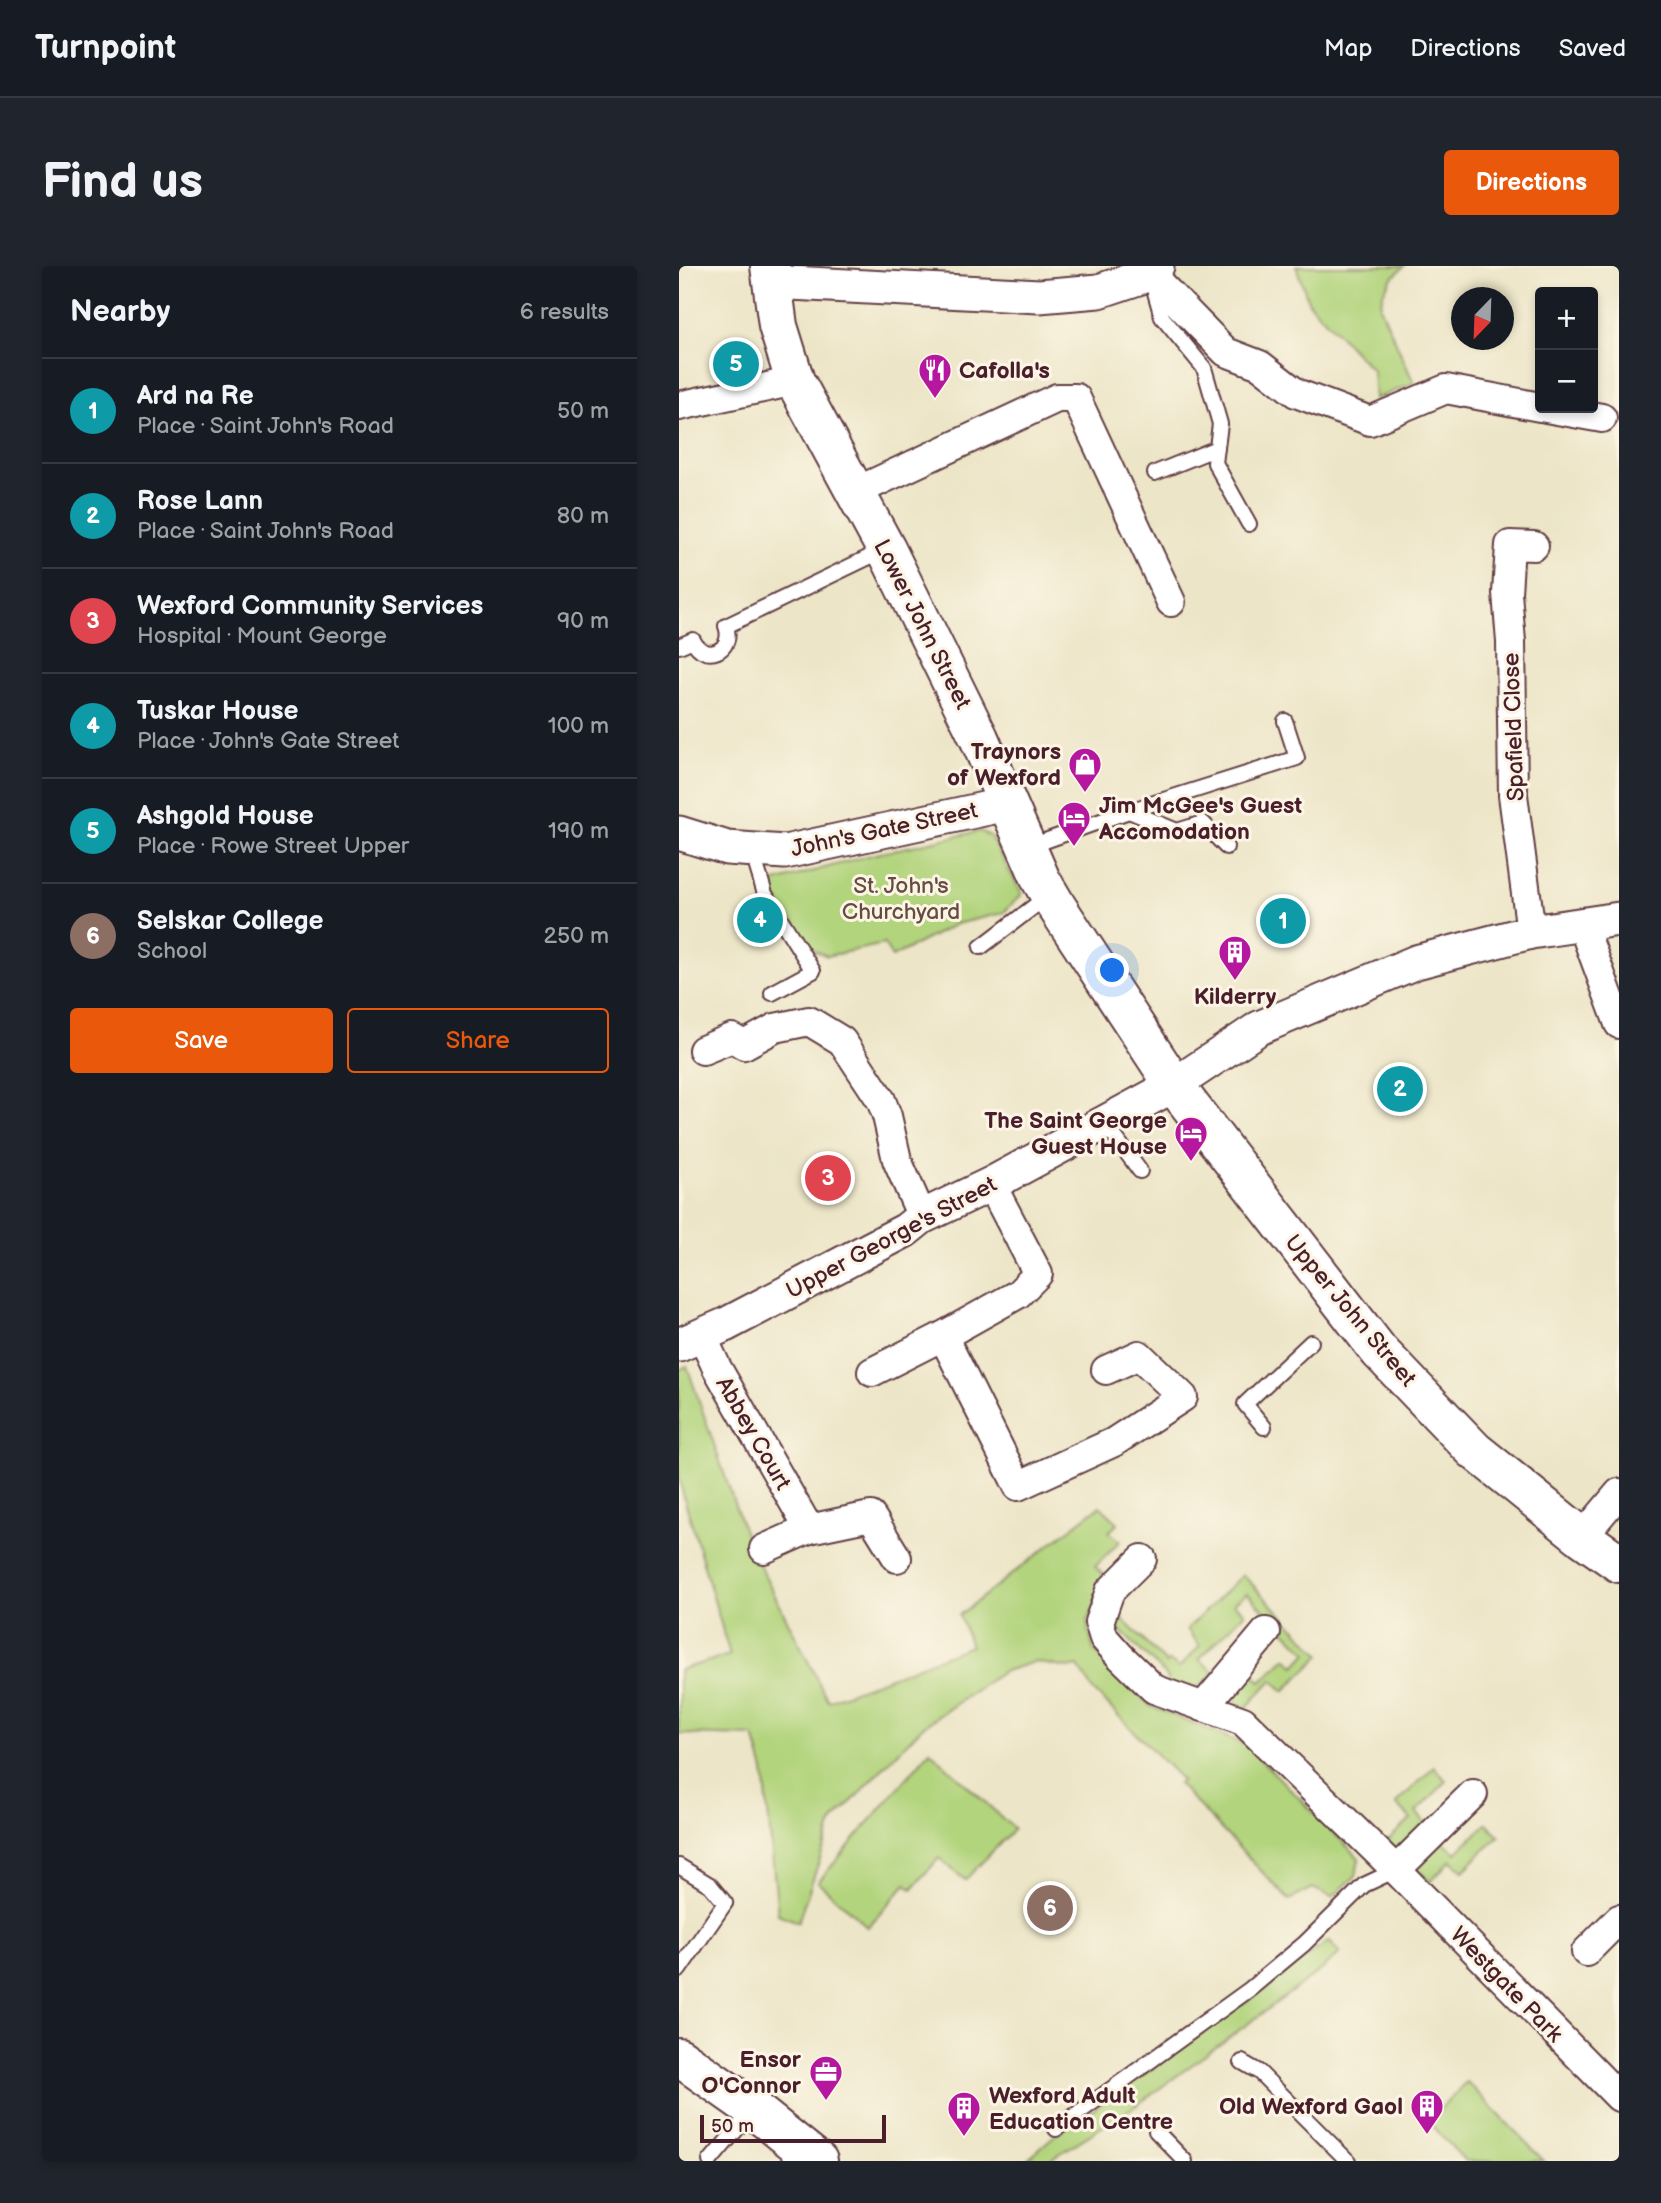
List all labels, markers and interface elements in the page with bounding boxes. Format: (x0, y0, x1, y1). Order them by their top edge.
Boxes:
text: Turnpoint (35, 28, 176, 68)
text: Map (1324, 34, 1372, 63)
text: Directions (1410, 34, 1521, 63)
text: Saved (1559, 34, 1626, 63)
button: Directions (1444, 150, 1619, 215)
text: Find us (42, 153, 203, 212)
north arrow (1451, 287, 1514, 350)
map controls (1535, 287, 1598, 413)
button: + (1535, 287, 1598, 350)
text: Nearby (70, 294, 170, 330)
text: 6 results (520, 298, 609, 326)
pin: 5 (713, 338, 759, 390)
button: − (1535, 350, 1598, 413)
restaurant icon: Cafolla's (916, 351, 954, 400)
place label: Cafolla's (959, 357, 1050, 385)
text: Ard na Re (137, 381, 254, 412)
text: 1 (88, 397, 98, 425)
text: 50 m (557, 397, 609, 425)
text: Place · Saint John's Road (137, 412, 394, 440)
text: Rose Lann (137, 486, 263, 517)
text: 2 (86, 502, 100, 530)
text: 80 m (557, 502, 609, 530)
text: Place · Saint John's Road (137, 517, 394, 545)
street label: Lower John Street (867, 535, 977, 714)
text: Wexford Community Services (137, 591, 483, 622)
text: 3 (86, 607, 100, 635)
text: 90 m (557, 607, 609, 635)
text: Hospital · Mount George (137, 622, 387, 650)
street label: Spafield Close (1497, 652, 1531, 802)
text: Tuskar House (137, 696, 299, 727)
text: 4 (86, 712, 100, 740)
text: 100 m (548, 712, 609, 740)
text: Place · John's Gate Street (137, 727, 399, 755)
place label: Traynors of Wexford (947, 738, 1061, 792)
shop icon: Traynors of Wexford (1066, 745, 1104, 794)
place label: Jim McGee's Guest Accomodation (1098, 792, 1302, 846)
street label: John's Gate Street (788, 797, 980, 863)
hotel icon: Jim McGee's Guest Accomodation (1055, 799, 1093, 848)
text: Ashgold House (137, 801, 314, 832)
text: 5 (86, 817, 100, 845)
text: 190 m (548, 817, 609, 845)
text: Place · Rowe Street Upper (137, 832, 409, 860)
park label: St. John's Churchyard (842, 872, 960, 926)
pin: 4 (737, 894, 783, 946)
pin: 1 (1260, 895, 1306, 947)
text: Selskar College (137, 906, 323, 937)
text: 6 (86, 922, 100, 950)
text: 250 m (543, 922, 609, 950)
building icon: Kilderry (1216, 933, 1254, 982)
text: School (137, 937, 207, 965)
your location (1095, 953, 1129, 987)
place label: Kilderry (1194, 983, 1277, 1011)
button: Save (70, 1008, 333, 1073)
button: Share (347, 1008, 609, 1073)
pin: 2 (1377, 1063, 1423, 1115)
place label: The Saint George Guest House (984, 1107, 1167, 1161)
hotel icon: The Saint George Guest House (1172, 1114, 1210, 1163)
pin: 3 (805, 1152, 851, 1204)
street label: Upper George's Street (781, 1171, 1001, 1305)
street label: Upper John Street (1279, 1229, 1422, 1392)
street label: Abbey Court (709, 1372, 797, 1495)
pin: 6 (1027, 1882, 1073, 1934)
street label: Westgate Park (1444, 1921, 1569, 2049)
place label: Ensor O'Connor (702, 2046, 802, 2100)
office icon: Ensor O'Connor (807, 2053, 845, 2102)
place label: Wexford Adult Education Centre (989, 2082, 1173, 2136)
building icon: Old Wexford Gaol (1408, 2087, 1446, 2136)
building icon: Wexford Adult Education Centre (945, 2089, 983, 2138)
place label: Old Wexford Gaol (1219, 2093, 1403, 2121)
scale bar (700, 2112, 885, 2144)
text: 50 m (711, 2115, 754, 2138)

